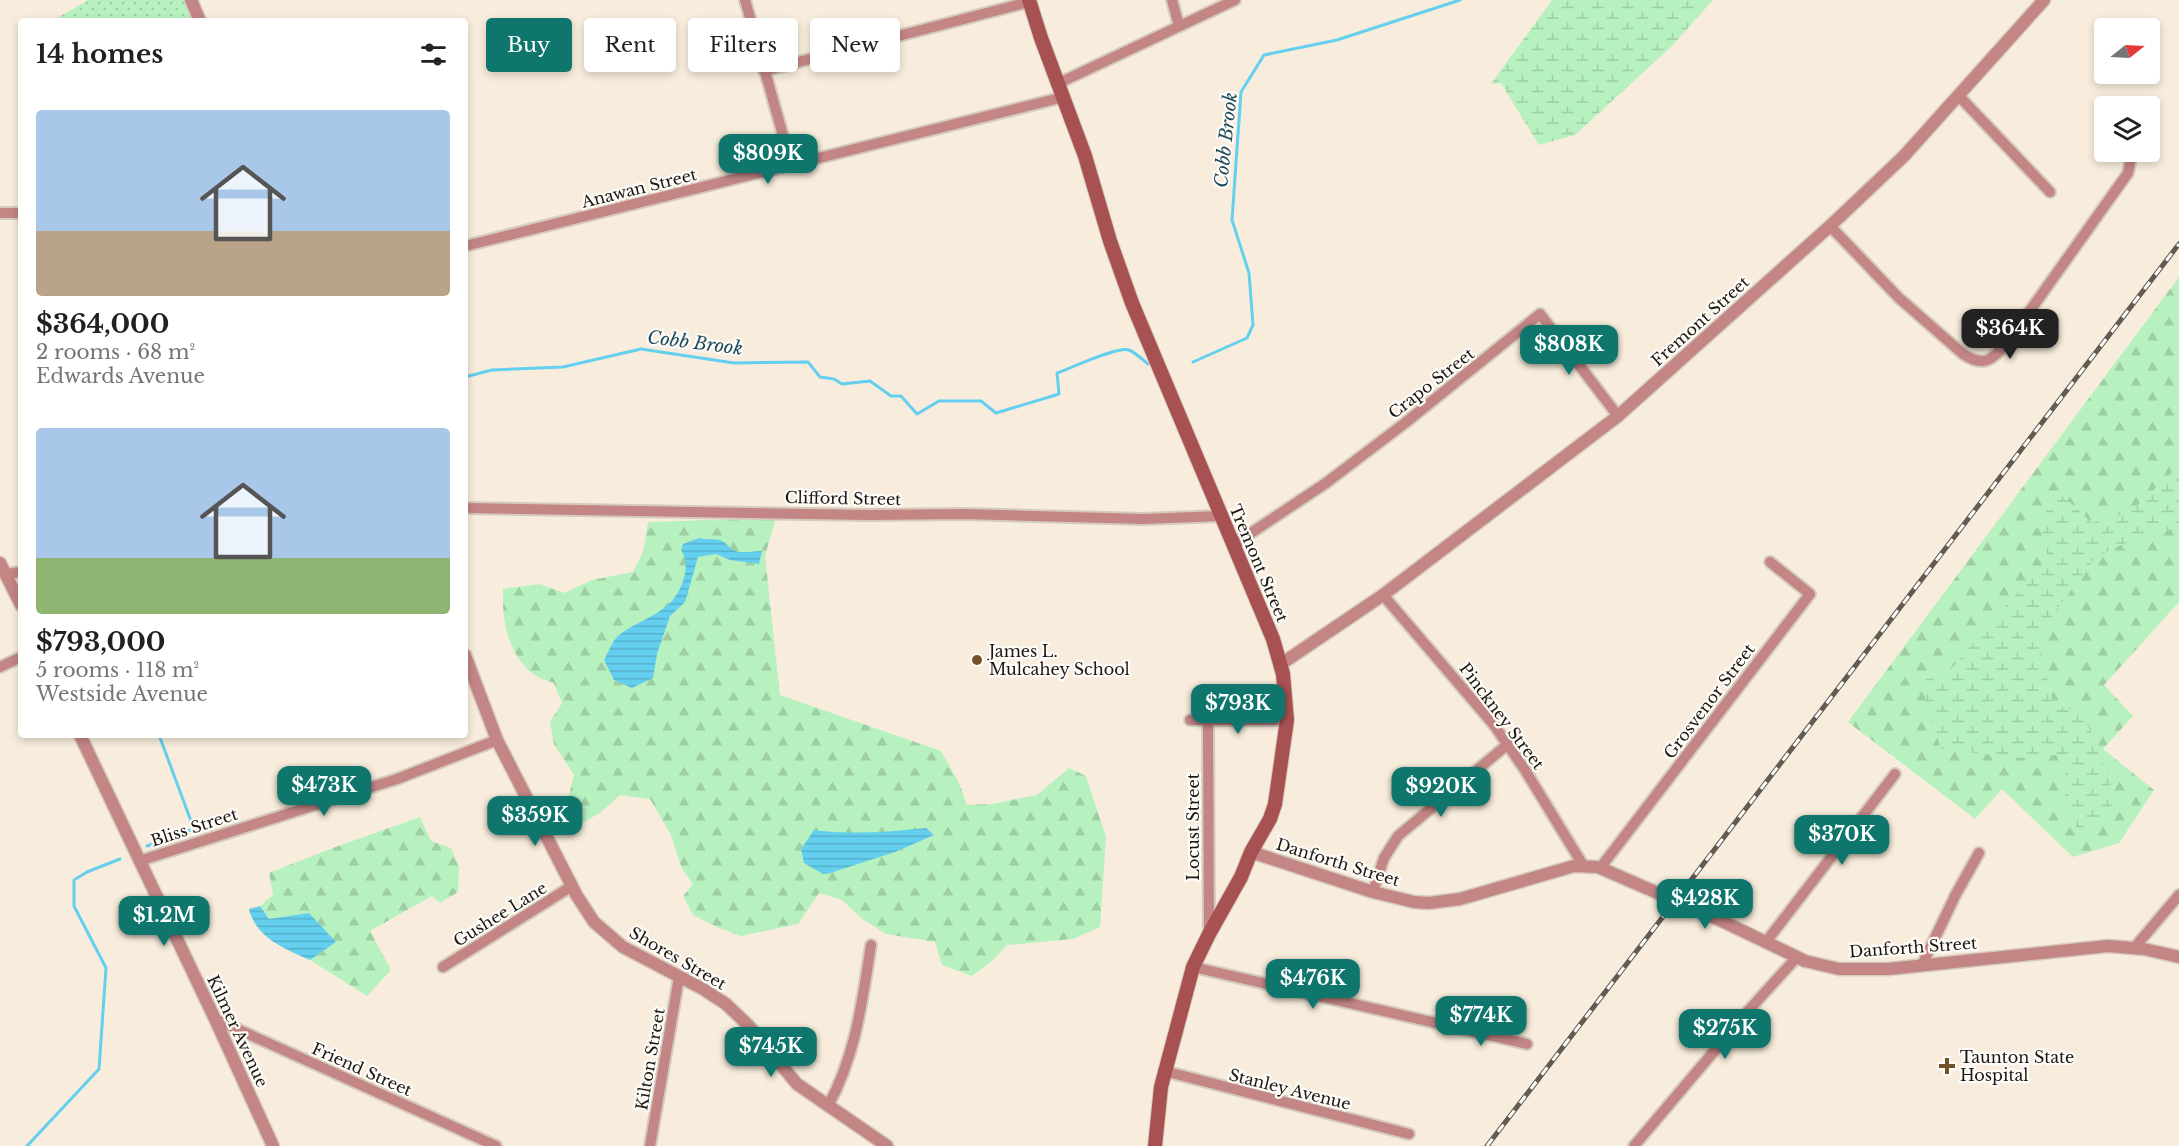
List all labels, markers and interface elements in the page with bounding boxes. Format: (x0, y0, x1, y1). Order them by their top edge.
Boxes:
chip: Buy (486, 18, 572, 72)
chip: Rent (584, 18, 676, 72)
chip: Filters (688, 18, 798, 72)
chip: New (810, 18, 900, 72)
north arrow (2094, 18, 2160, 84)
map controls (2094, 18, 2160, 162)
text: 14 homes (36, 38, 163, 70)
icon: filters (417, 38, 450, 71)
water label: Cobb Brook (1210, 91, 1242, 189)
button: layers (2094, 96, 2160, 162)
pin: $809K (726, 134, 810, 185)
text: $809K (733, 141, 803, 165)
icon: home (189, 149, 297, 257)
street label: Anawan Street (578, 164, 699, 212)
street label: Fremont Street (1647, 272, 1753, 370)
text: $364,000 (36, 308, 169, 340)
pin: $364K (1968, 309, 2052, 360)
text: $364K (1976, 316, 2044, 340)
pin: $808K (1527, 325, 1611, 376)
water label: Cobb Brook (646, 326, 744, 360)
text: $808K (1534, 332, 1604, 356)
text: 2 rooms · 68 m² (36, 340, 195, 364)
street label: Crapo Street (1384, 343, 1478, 423)
text: Edwards Avenue (36, 364, 205, 388)
icon: home (189, 467, 297, 575)
street label: Clifford Street (785, 487, 901, 509)
street label: Tremont Street (1225, 501, 1293, 625)
text: $793,000 (36, 626, 165, 658)
street label: Grosvenor Street (1659, 639, 1759, 763)
place label: James L. Mulcahey School (987, 641, 1130, 679)
marker: James L. Mulcahey School (970, 653, 984, 667)
text: 5 rooms · 118 m² (36, 658, 199, 682)
street label: Pinckney Street (1455, 659, 1549, 773)
text: Westside Avenue (36, 682, 208, 706)
pin: $793K (1196, 684, 1280, 735)
text: $793K (1205, 691, 1271, 715)
pin: $473K (282, 766, 366, 817)
pin: $920K (1399, 767, 1483, 818)
text: $473K (291, 773, 357, 797)
street label: Locust Street (1183, 773, 1203, 881)
text: $920K (1406, 774, 1476, 798)
pin: $359K (493, 796, 577, 847)
text: $359K (501, 803, 569, 827)
street label: Bliss Street (148, 804, 240, 850)
pin: $370K (1800, 815, 1884, 866)
text: $370K (1808, 822, 1876, 846)
street label: Danforth Street (1274, 834, 1402, 890)
street label: Gushee Lane (450, 877, 550, 951)
pin: $428K (1663, 879, 1747, 930)
text: $428K (1671, 886, 1739, 910)
pin: $1.2M (122, 896, 206, 947)
text: $1.2M (133, 903, 195, 927)
street label: Shores Street (626, 922, 730, 994)
street label: Danforth Street (1848, 933, 1978, 961)
pin: $476K (1271, 959, 1355, 1010)
text: $476K (1280, 966, 1346, 990)
street label: Kilmer Avenue (203, 972, 273, 1090)
pin: $774K (1439, 996, 1523, 1047)
text: $774K (1450, 1003, 1512, 1027)
street label: Kilton Street (631, 1006, 669, 1112)
pin: $275K (1683, 1009, 1767, 1060)
text: $275K (1693, 1016, 1757, 1040)
pin: $745K (729, 1027, 813, 1078)
text: $745K (739, 1034, 803, 1058)
street label: Friend Street (309, 1038, 415, 1100)
place label: Taunton State Hospital (1960, 1047, 2074, 1085)
marker: Taunton State Hospital (1938, 1057, 1956, 1075)
street label: Stanley Avenue (1227, 1064, 1353, 1114)

